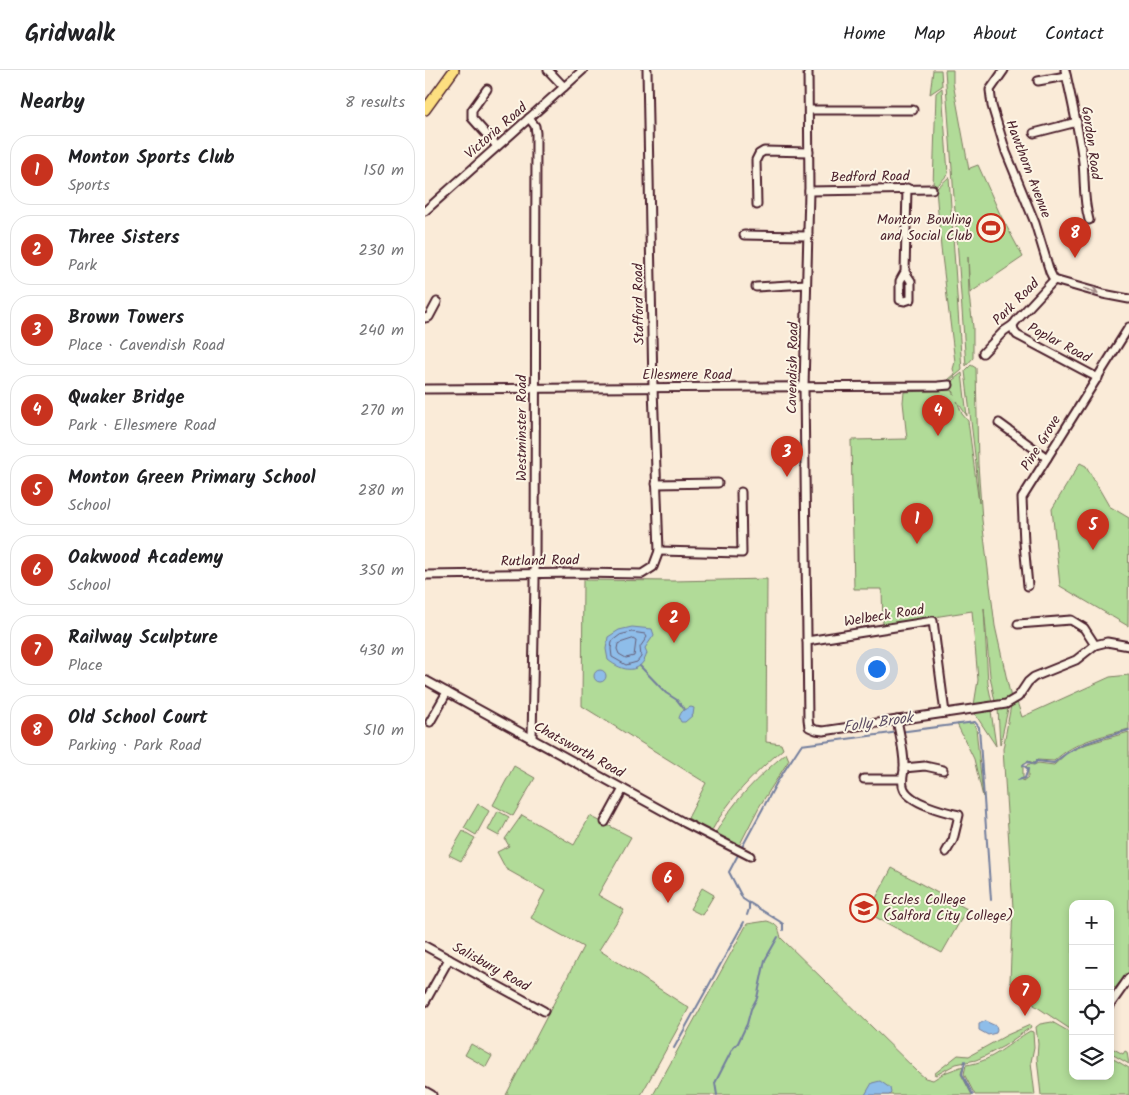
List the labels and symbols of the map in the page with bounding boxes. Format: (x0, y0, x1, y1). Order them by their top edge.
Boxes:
street label: Victoria Road (460, 97, 533, 165)
street label: Gordon Road (1075, 105, 1107, 182)
street label: Hawthorn Avenue (999, 117, 1057, 222)
street label: Bedford Road (830, 165, 911, 189)
place label: Monton Bowling and Social Club (877, 209, 973, 247)
sports icon: Monton Bowling and Social Club (976, 213, 1006, 243)
pin: 8 (1059, 217, 1091, 258)
street label: Stafford Road (627, 262, 651, 345)
street label: Park Road (987, 273, 1045, 331)
one-way arrow (1083, 286, 1099, 296)
street label: Poplar Road (1023, 317, 1095, 369)
street label: Cavendish Road (781, 321, 805, 414)
street label: Ellesmere Road (642, 364, 733, 386)
street label: Westminster Road (511, 374, 533, 481)
pin: 4 (922, 395, 954, 436)
street label: Pine Grove (1015, 410, 1067, 475)
pin: 3 (771, 436, 803, 477)
pin: 1 (901, 503, 933, 544)
pin: 5 (1077, 509, 1109, 550)
street label: Rutland Road (501, 549, 580, 573)
street label: Welbeck Road (842, 599, 927, 633)
pin: 2 (658, 602, 690, 643)
your location (864, 656, 890, 682)
water label: Folly Brook (842, 706, 916, 740)
street label: Chatsworth Road (530, 716, 629, 785)
pin: 6 (652, 862, 684, 903)
place label: Eccles College (Salford City College) (883, 889, 1013, 927)
school or university icon: Eccles College (Salford City College) (849, 893, 879, 923)
street label: Salisbury Road (448, 937, 535, 998)
pin: 7 (1009, 975, 1041, 1016)

